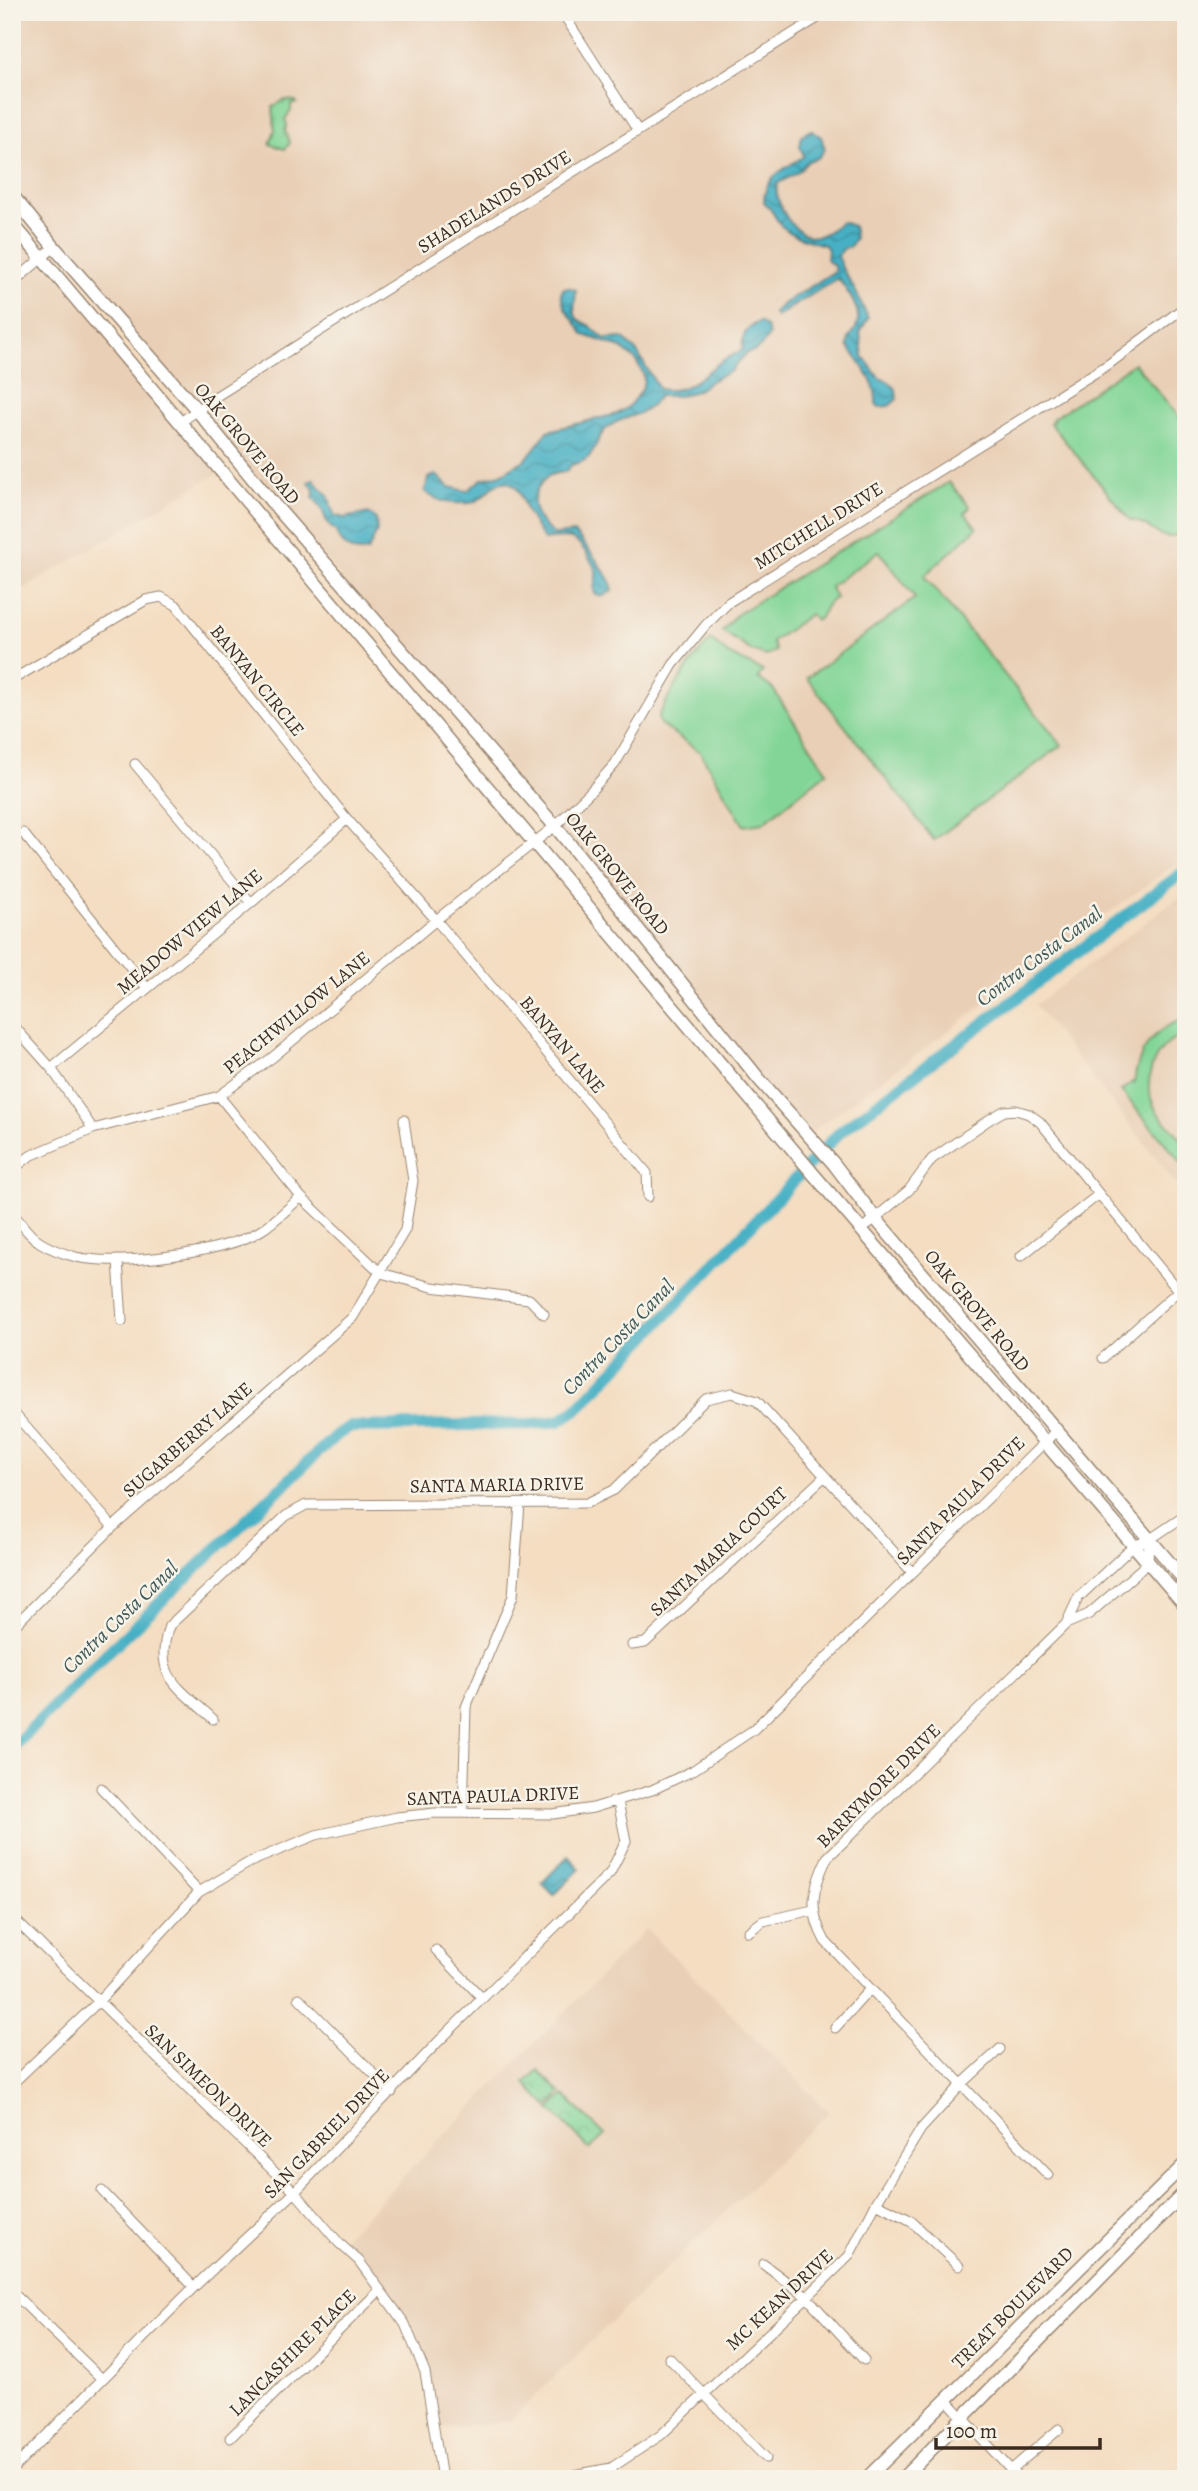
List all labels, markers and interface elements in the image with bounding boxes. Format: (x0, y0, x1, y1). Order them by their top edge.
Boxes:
street label: SHADELANDS DRIVE (413, 144, 576, 260)
street label: OAK GROVE ROAD (188, 377, 306, 510)
street label: MITCHELL DRIVE (749, 476, 888, 576)
street label: BANYAN CIRCLE (204, 619, 310, 742)
street label: OAK GROVE ROAD (559, 806, 675, 941)
street label: MEADOW VIEW LANE (111, 863, 268, 1001)
water label: Contra Costa Canal (970, 899, 1109, 1013)
street label: PEACHWILLOW LANE (218, 945, 376, 1080)
street label: BANYAN LANE (514, 990, 611, 1099)
street label: OAK GROVE ROAD (918, 1244, 1036, 1377)
water label: Contra Costa Canal (555, 1272, 681, 1401)
street label: SUGARBERRY LANE (117, 1376, 258, 1503)
street label: SANTA PAULA DRIVE (890, 1430, 1031, 1571)
street label: SANTA MARIA DRIVE (410, 1470, 584, 1500)
street label: SANTA MARIA COURT (644, 1481, 794, 1622)
water label: Contra Costa Canal (56, 1554, 185, 1680)
street label: BARRYMORE DRIVE (811, 1718, 947, 1854)
street label: SANTA PAULA DRIVE (406, 1780, 580, 1812)
street label: SAN SIMEON DRIVE (139, 2018, 278, 2153)
street label: SAN GABRIEL DRIVE (258, 2063, 396, 2204)
street label: TREAT BOULEVARD (946, 2241, 1079, 2374)
street label: MC KEAN DRIVE (720, 2243, 839, 2356)
street label: LANCASHIRE PLACE (223, 2283, 362, 2422)
scale bar (936, 2407, 1100, 2451)
text: 100 m (946, 2417, 997, 2445)

